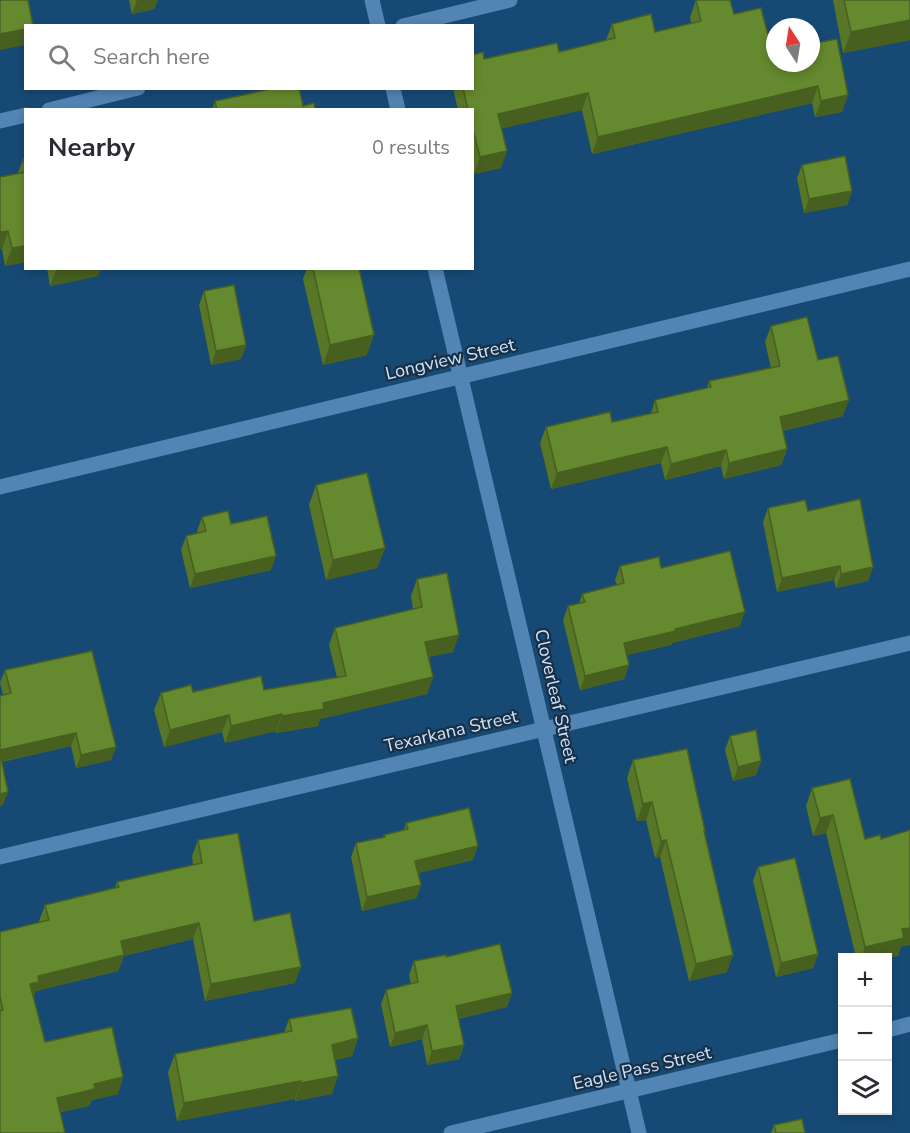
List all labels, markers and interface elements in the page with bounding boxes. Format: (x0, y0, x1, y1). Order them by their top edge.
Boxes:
north arrow (766, 18, 820, 72)
search box (24, 24, 474, 90)
icon: search (45, 41, 78, 74)
text: Search here (93, 42, 210, 72)
text: Nearby (48, 130, 135, 165)
text: 0 results (372, 134, 450, 161)
street label: Longview Street (383, 332, 518, 386)
street label: Cloverleaf Street (529, 627, 583, 766)
street label: Texarkana Street (382, 704, 521, 758)
map controls (838, 953, 892, 1115)
button: + (838, 953, 892, 1007)
button: − (838, 1007, 892, 1061)
street label: Eagle Pass Street (570, 1040, 714, 1096)
button: layers (838, 1061, 892, 1115)

